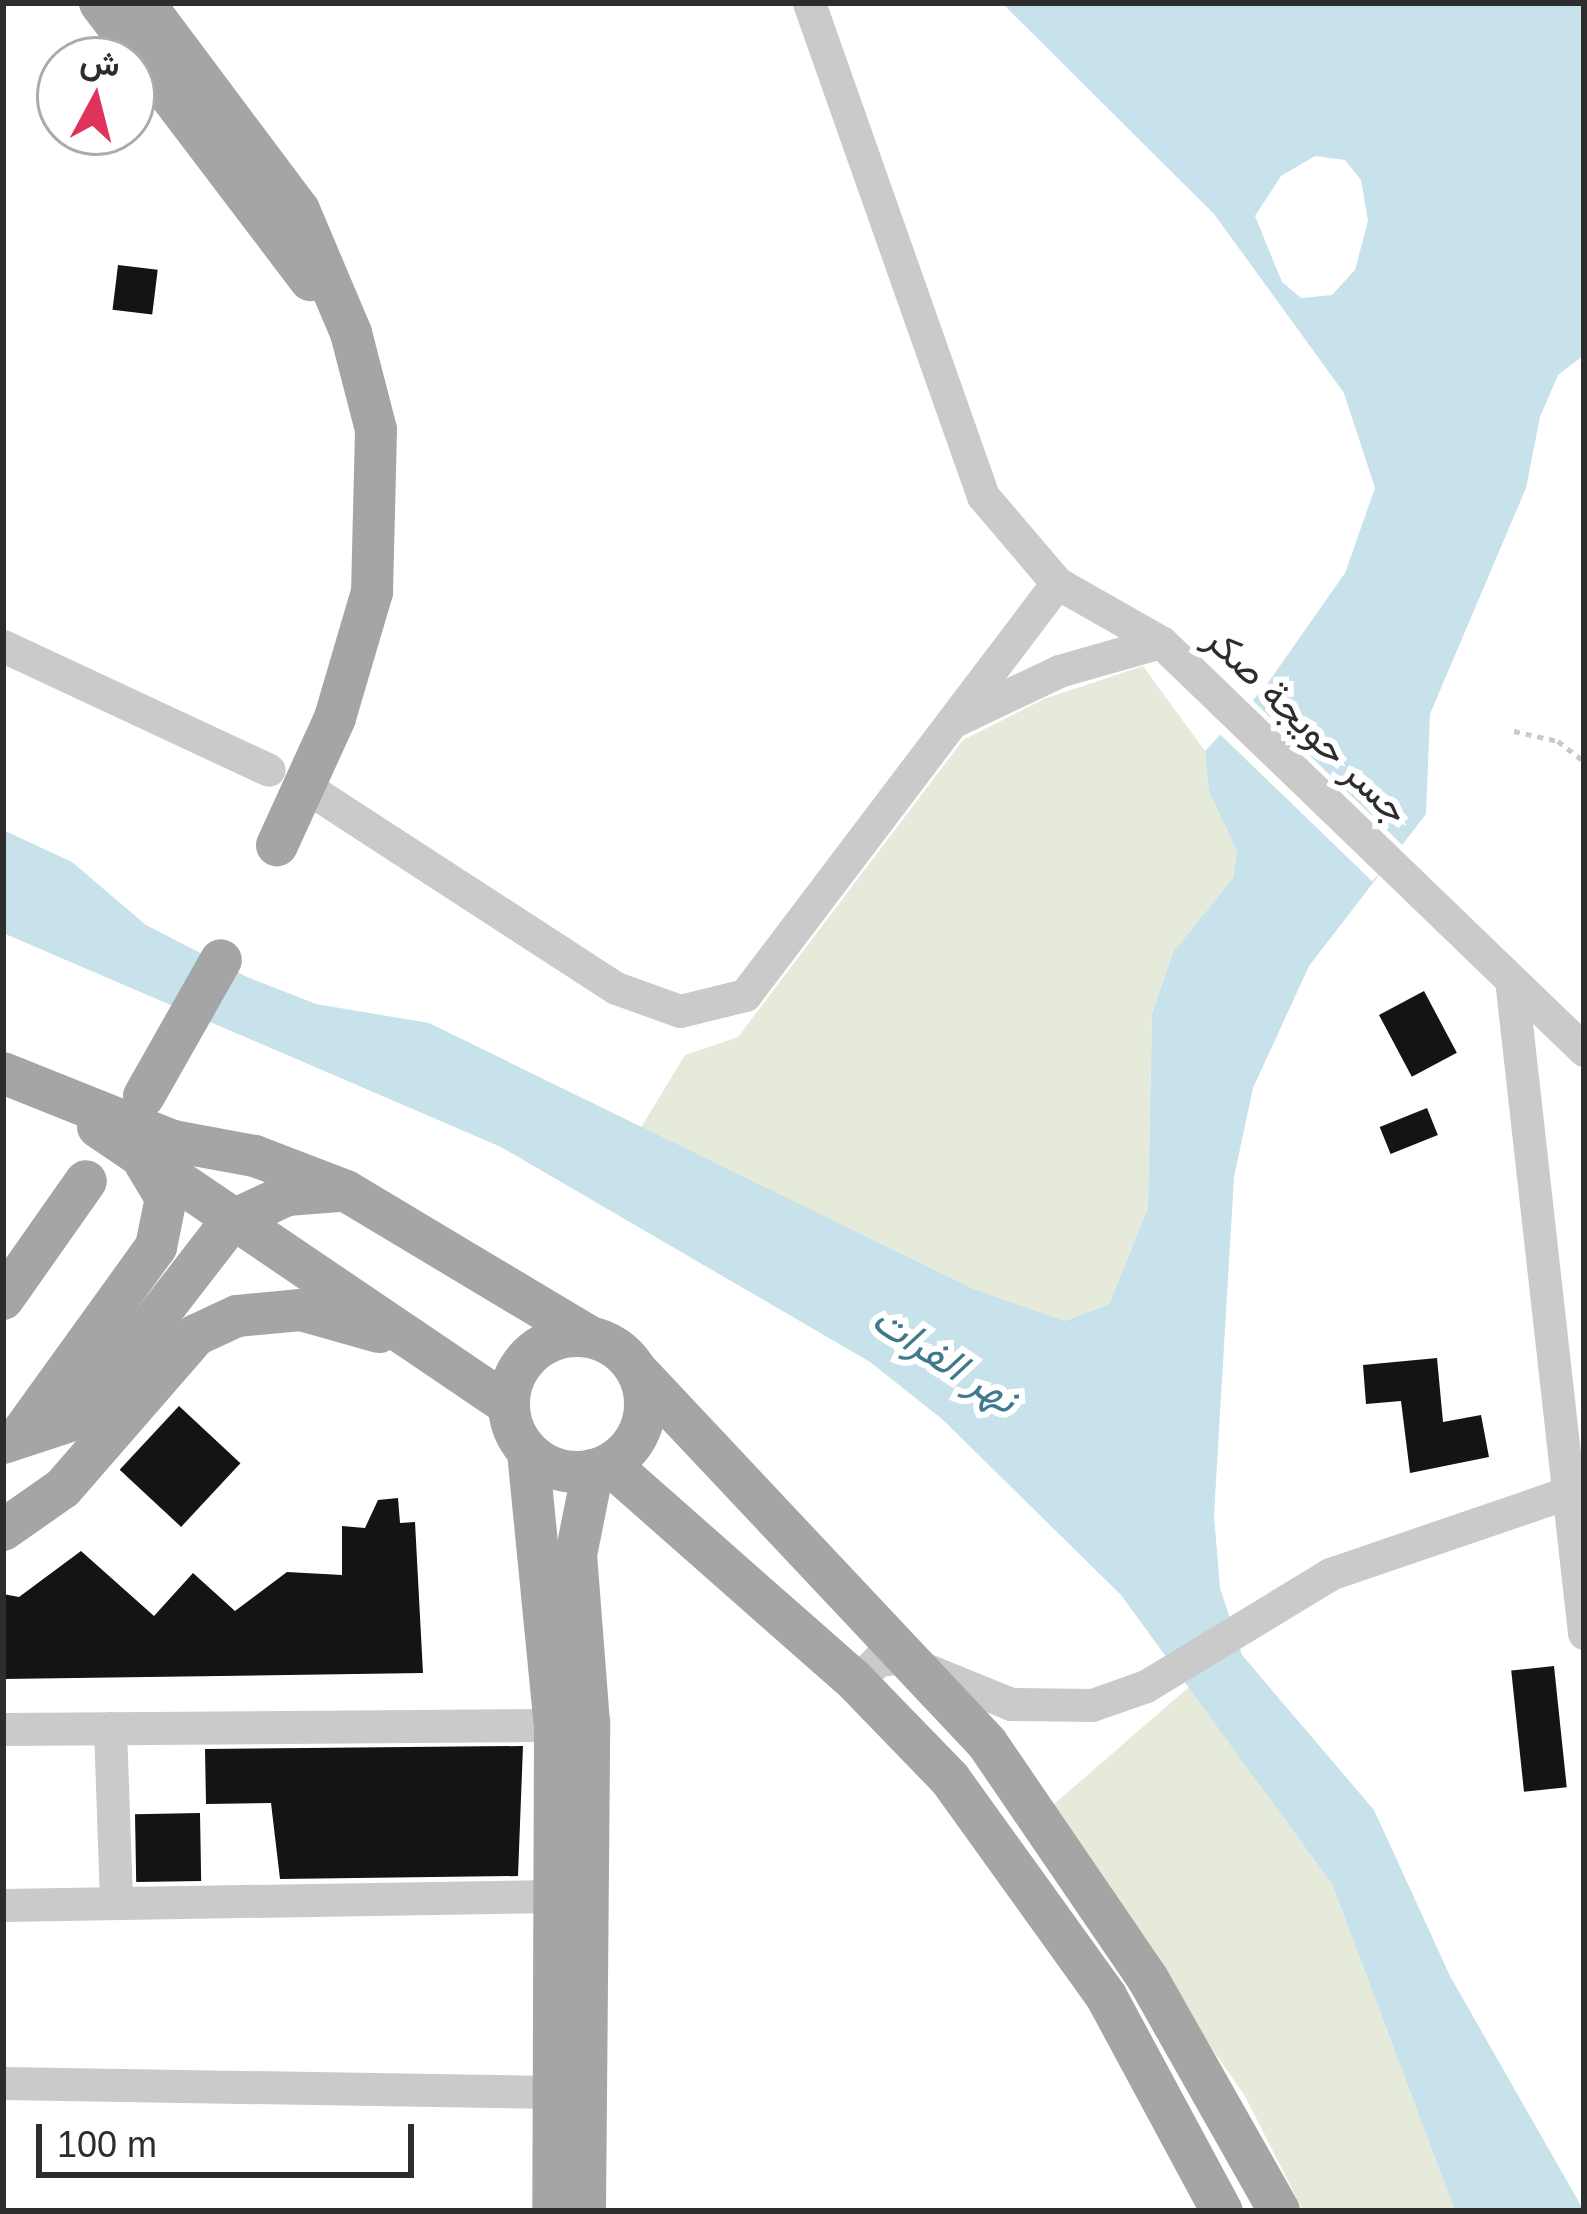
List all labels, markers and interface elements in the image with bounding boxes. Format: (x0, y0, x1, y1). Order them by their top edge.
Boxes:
north arrow (36, 36, 156, 156)
text: ش (78, 42, 122, 84)
street label: جسر حويجة صكر (1195, 616, 1419, 834)
water label: نهر الفرات (863, 1293, 1027, 1425)
scale bar (42, 2100, 420, 2174)
text: 100 m (57, 2124, 157, 2165)

